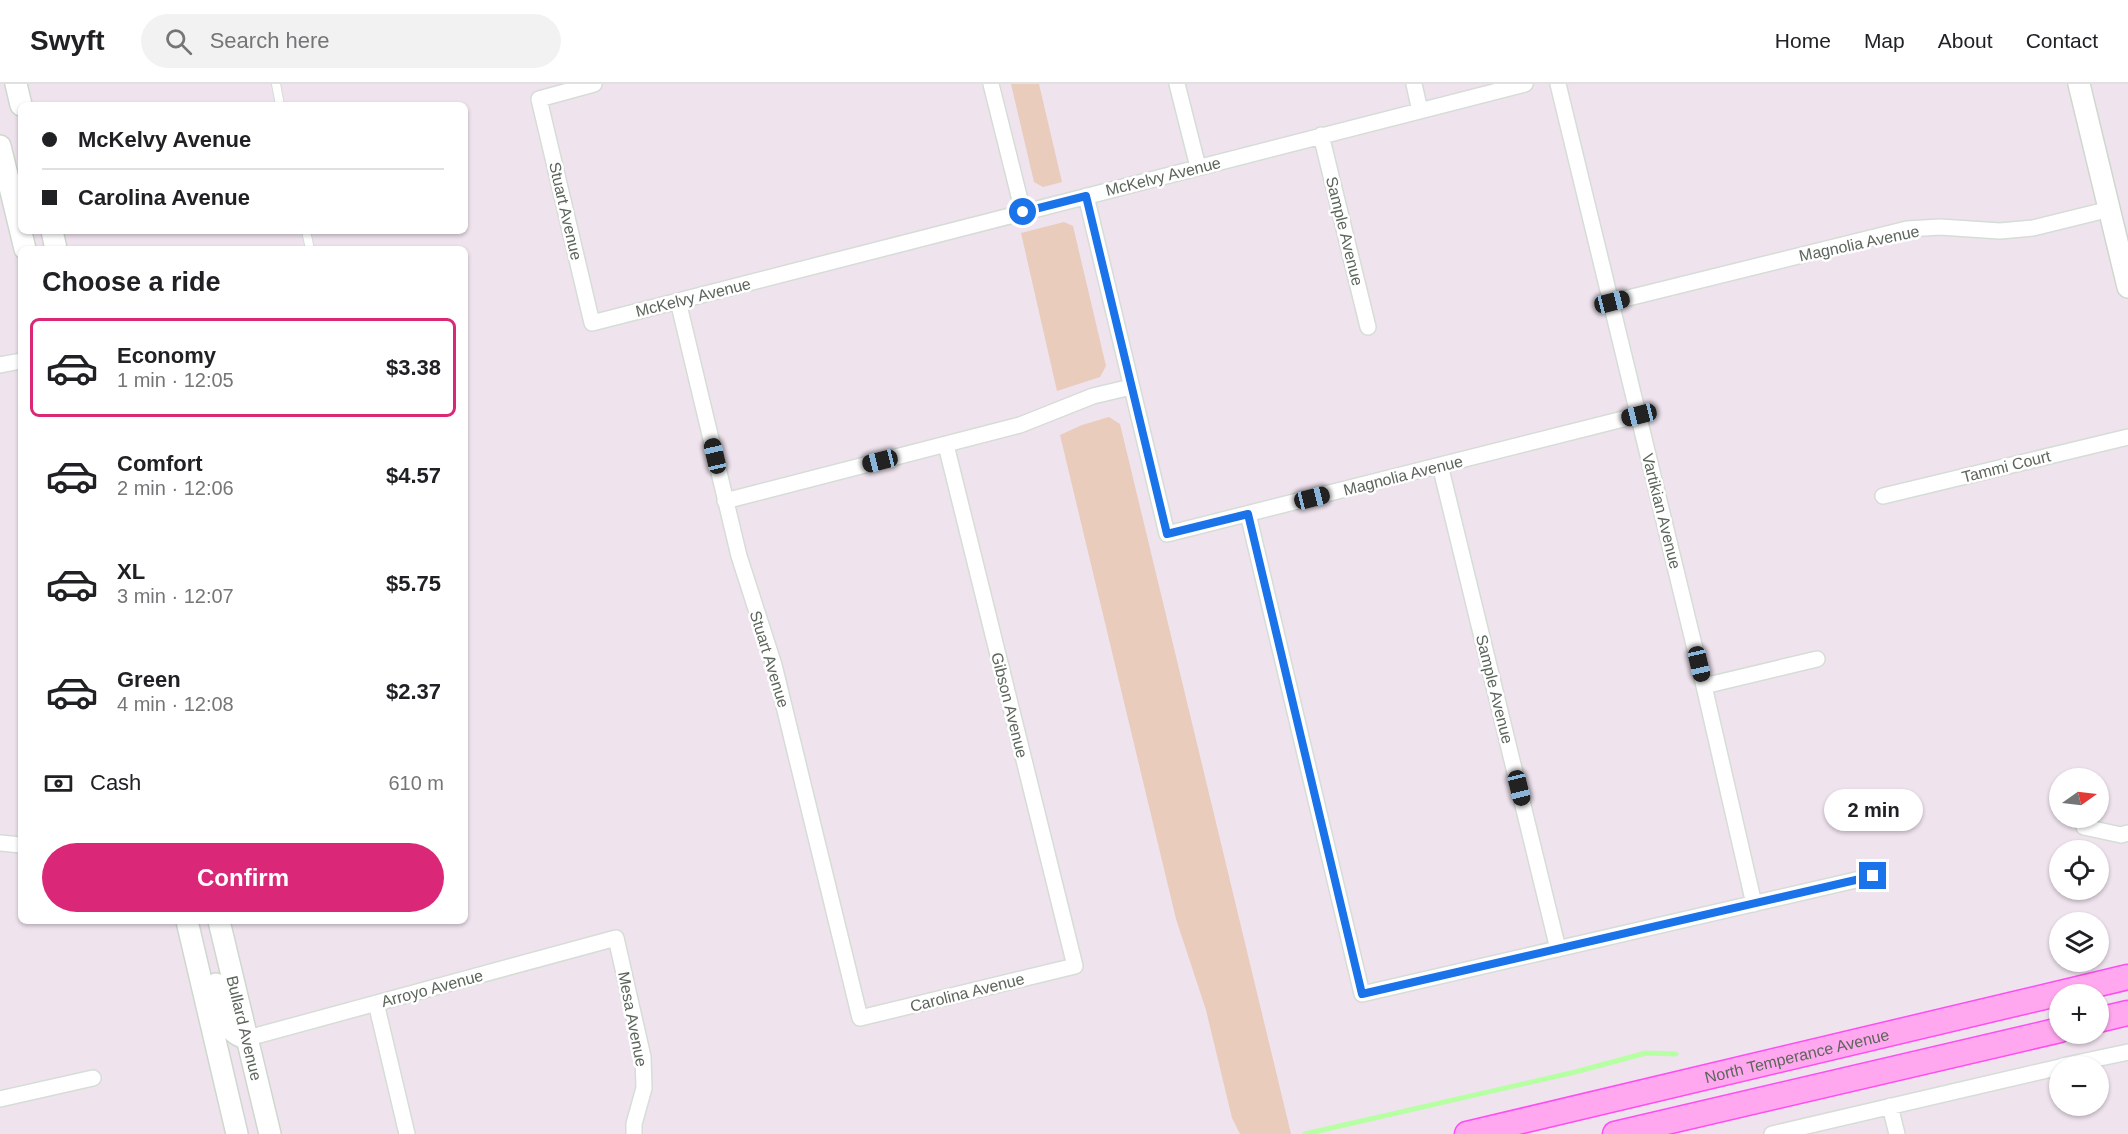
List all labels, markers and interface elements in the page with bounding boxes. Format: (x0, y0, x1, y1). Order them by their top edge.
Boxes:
search box (141, 14, 561, 68)
text: Swyft (30, 25, 105, 56)
icon: search (162, 25, 195, 58)
text: Search here (210, 28, 330, 53)
text: Home (1775, 29, 1831, 52)
text: Map (1864, 29, 1905, 52)
text: About (1938, 29, 1993, 52)
text: Contact (2026, 29, 2098, 52)
text: McKelvy Avenue (78, 127, 251, 152)
street label: McKelvy Avenue (1104, 154, 1223, 199)
street label: Stuart Avenue (546, 160, 585, 262)
street label: Sample Avenue (1323, 175, 1366, 288)
text: Carolina Avenue (78, 185, 250, 210)
route start (1009, 198, 1036, 225)
street label: Magnolia Avenue (1797, 222, 1921, 265)
text: Choose a ride (42, 267, 221, 297)
street label: McKelvy Avenue (634, 275, 753, 320)
car (1592, 289, 1632, 315)
icon: car (45, 341, 99, 395)
text: Economy (117, 343, 216, 368)
text: $3.38 (386, 355, 441, 380)
text: 1 min · 12:05 (117, 369, 234, 391)
car (1619, 402, 1659, 428)
car (702, 436, 728, 476)
street label: Tammi Court (1960, 447, 2053, 486)
car (860, 448, 900, 474)
icon: car (45, 449, 99, 503)
text: Comfort (117, 451, 203, 476)
street label: Magnolia Avenue (1342, 452, 1465, 499)
street label: Vartikian Avenue (1639, 452, 1684, 571)
text: $4.57 (386, 463, 441, 488)
text: 2 min · 12:06 (117, 477, 234, 499)
car (1292, 485, 1332, 511)
icon: car (45, 557, 99, 611)
text: XL (117, 559, 145, 584)
text: $5.75 (386, 571, 441, 596)
text: 3 min · 12:07 (117, 585, 234, 607)
street label: Stuart Avenue (747, 609, 792, 710)
street label: Sample Avenue (1473, 633, 1516, 746)
car (1686, 644, 1712, 684)
street label: Gibson Avenue (988, 651, 1031, 760)
icon: car (45, 665, 99, 719)
text: Green (117, 667, 181, 692)
text: $2.37 (386, 679, 441, 704)
text: 4 min · 12:08 (117, 693, 234, 715)
icon: cash (42, 767, 75, 800)
car (1506, 768, 1532, 808)
north arrow (2049, 768, 2109, 828)
map controls (2049, 768, 2109, 1116)
text: Cash (90, 770, 141, 795)
text: 610 m (388, 772, 444, 794)
callout: 2 min (1824, 789, 1922, 831)
text: 2 min (1847, 799, 1900, 821)
button: locate (2049, 840, 2109, 900)
button: Confirm (42, 843, 444, 912)
route end (1859, 862, 1886, 889)
button: layers (2049, 912, 2109, 972)
street label: Arroyo Avenue (379, 967, 485, 1010)
street label: Mesa Avenue (615, 970, 650, 1068)
street label: Carolina Avenue (908, 970, 1026, 1015)
street label: Bullard Avenue (223, 974, 265, 1082)
button: + (2049, 984, 2109, 1044)
street label: North Temperance Avenue (1703, 1026, 1891, 1086)
button: − (2049, 1056, 2109, 1116)

